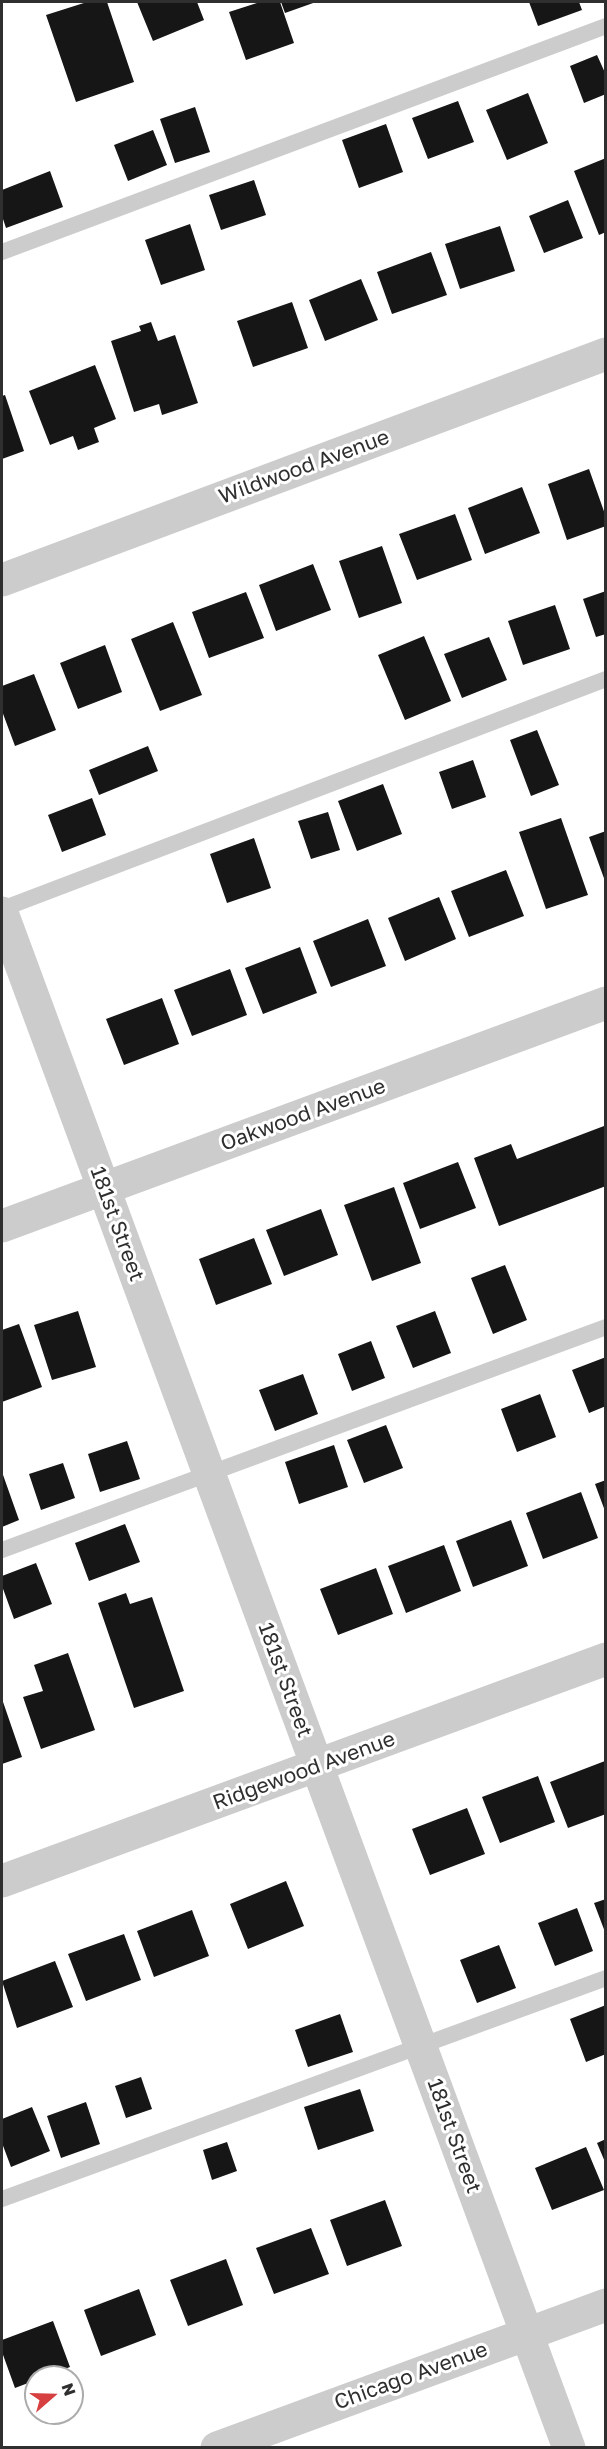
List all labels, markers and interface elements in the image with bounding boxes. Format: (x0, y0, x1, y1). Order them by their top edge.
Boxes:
street label: Wildwood Avenue (215, 424, 393, 510)
street label: Oakwood Avenue (217, 1073, 389, 1157)
street label: 181st Street (85, 1163, 149, 1285)
street label: 181st Street (253, 1619, 317, 1741)
street label: Ridgewood Avenue (209, 1726, 399, 1816)
street label: 181st Street (422, 2075, 486, 2197)
street label: Chicago Avenue (331, 2337, 491, 2415)
north arrow (24, 2365, 84, 2425)
text: N (58, 2380, 81, 2399)

